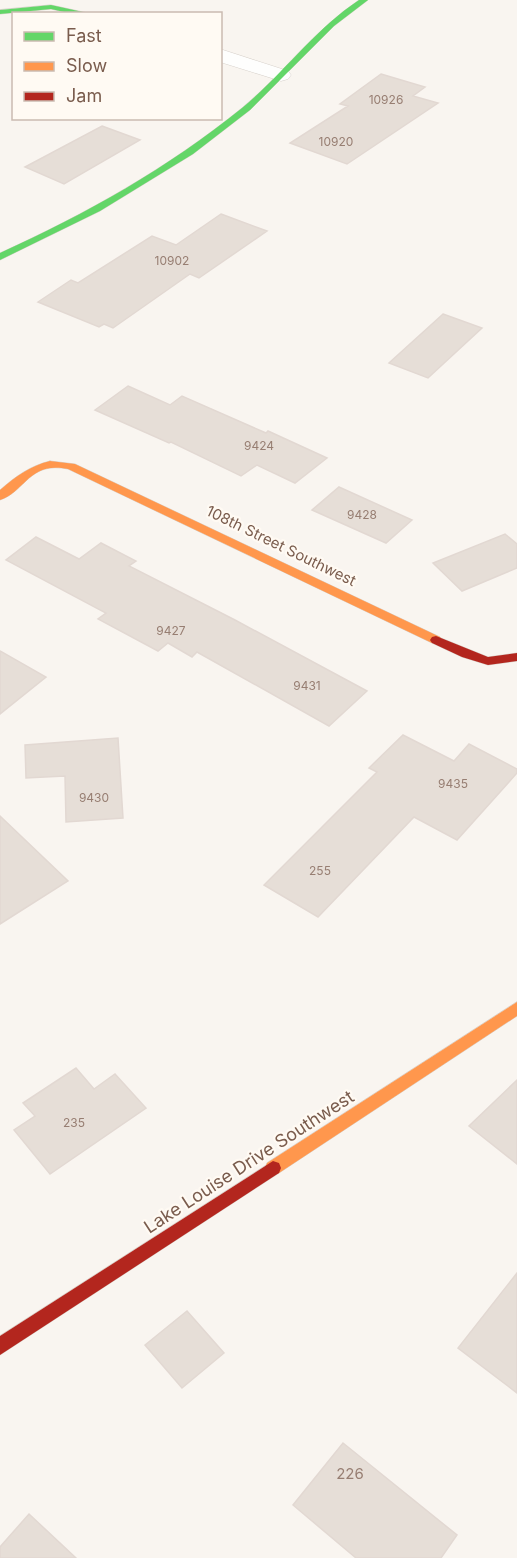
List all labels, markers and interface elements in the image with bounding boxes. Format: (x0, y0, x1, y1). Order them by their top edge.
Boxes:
legend (12, 12, 222, 120)
text: Fast (66, 25, 102, 46)
text: Slow (66, 55, 107, 76)
text: Jam (66, 85, 102, 106)
house number: 10926 (369, 92, 403, 107)
house number: 10920 (319, 134, 353, 149)
house number: 10902 (155, 253, 189, 268)
house number: 9424 (244, 438, 274, 453)
street label: 108th Street Southwest (203, 501, 359, 590)
house number: 9428 (347, 507, 377, 522)
house number: 9427 (156, 623, 186, 638)
house number: 9431 (293, 678, 321, 693)
house number: 9435 (438, 776, 468, 791)
house number: 9430 (79, 790, 109, 805)
house number: 255 (309, 863, 331, 878)
street label: Lake Louise Drive Southwest (140, 1086, 358, 1237)
house number: 235 (63, 1115, 85, 1130)
house number: 226 (336, 1464, 364, 1483)

